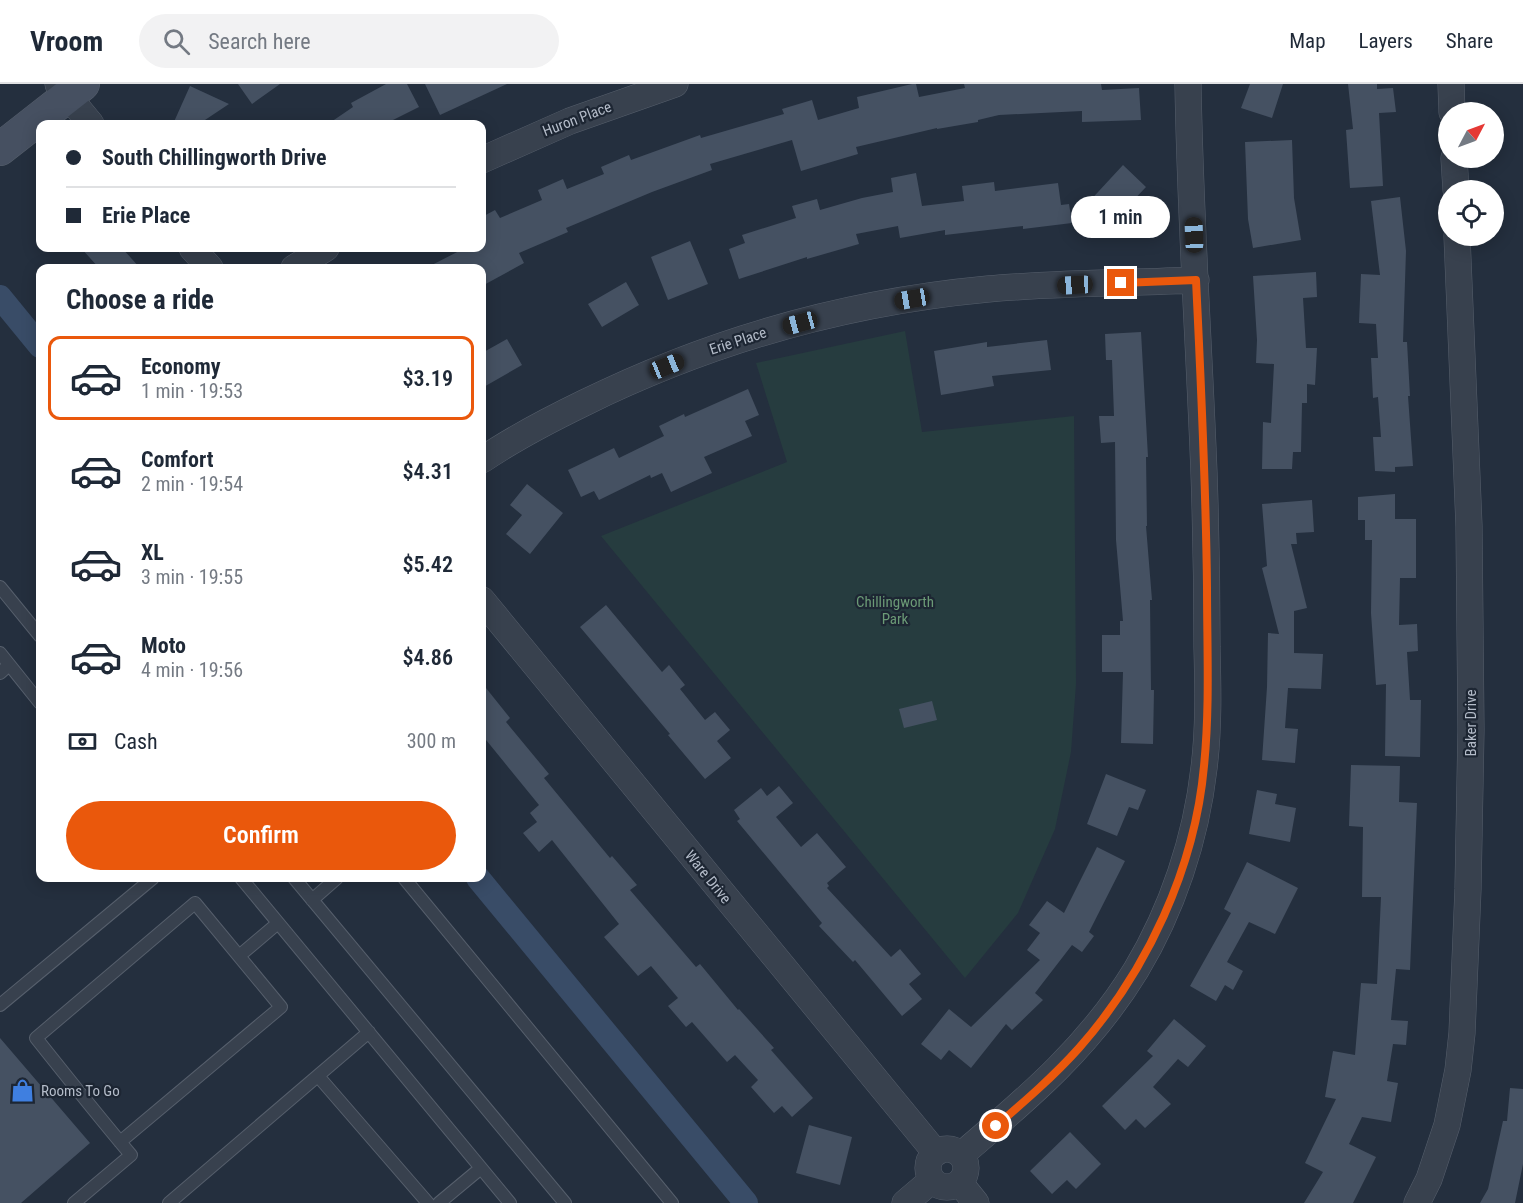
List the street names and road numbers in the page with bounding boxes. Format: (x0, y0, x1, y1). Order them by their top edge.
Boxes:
street label: Huron Place (540, 98, 614, 140)
street label: Erie Place (707, 323, 769, 359)
street label: Baker Drive (1462, 690, 1480, 756)
street label: Ware Drive (681, 847, 735, 907)

